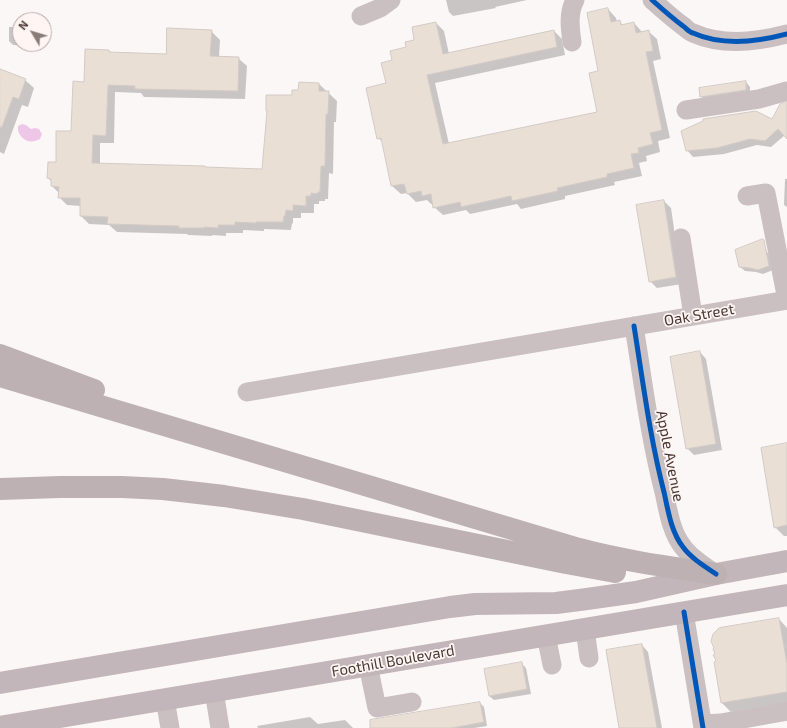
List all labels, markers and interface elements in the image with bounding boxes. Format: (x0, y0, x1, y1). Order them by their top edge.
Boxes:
north arrow (12, 12, 52, 52)
text: N (15, 18, 31, 32)
street label: Oak Street (663, 300, 735, 330)
street label: Apple Avenue (652, 409, 688, 503)
street label: Foothill Boulevard (330, 641, 456, 681)

